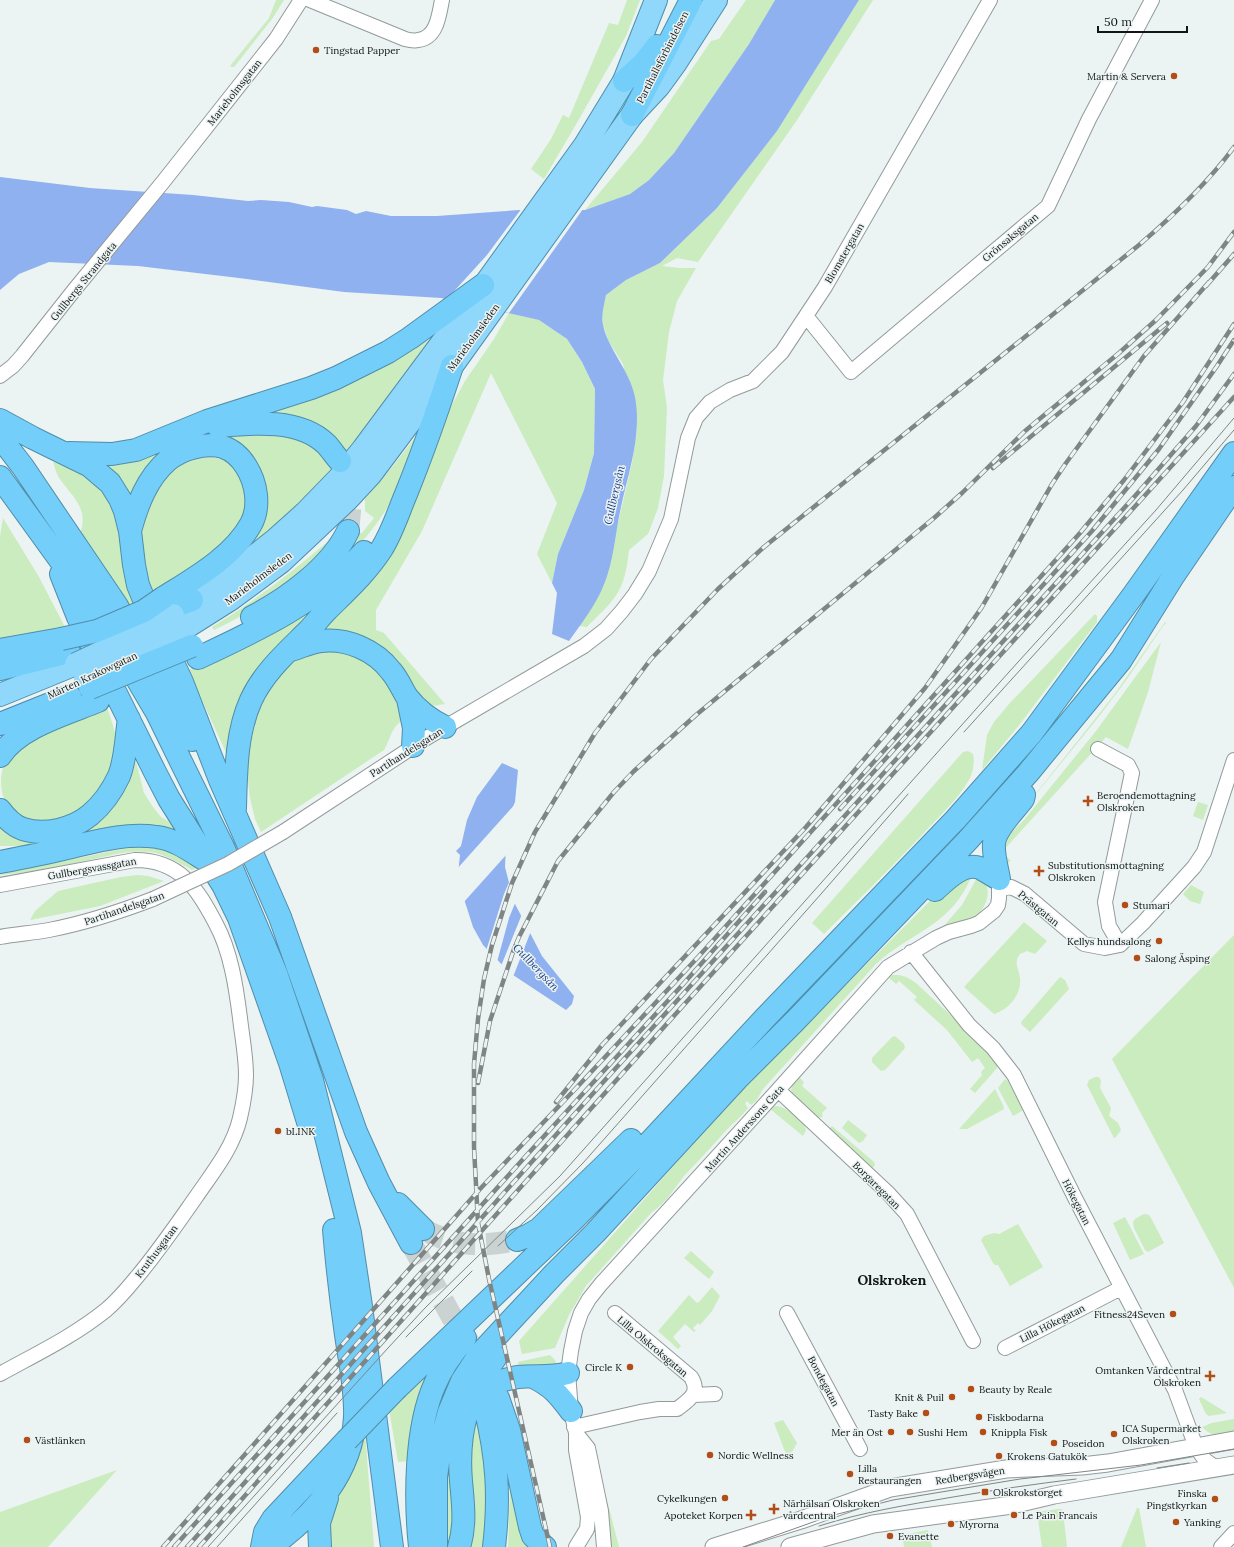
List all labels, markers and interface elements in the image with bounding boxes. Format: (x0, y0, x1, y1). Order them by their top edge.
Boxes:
scale bar (1098, 8, 1187, 34)
street label: Partihallsförbindelsen (634, 9, 691, 106)
text: 50 m (1104, 14, 1132, 29)
place label: Tingstad Papper (324, 44, 401, 57)
marker: Tingstad Papper (311, 45, 321, 55)
street label: Marieholmsgatan (204, 56, 264, 128)
place label: Martin & Servera (1087, 70, 1166, 83)
marker: Martin & Servera (1169, 71, 1179, 81)
street label: Grönsaksgatan (980, 210, 1041, 265)
street label: Blomstergatan (822, 221, 867, 286)
street label: Gullbergs Strandgata (48, 239, 119, 323)
street label: Marieholmsleden (444, 301, 502, 374)
water label: Gullbergsån (600, 464, 628, 526)
street label: Marieholmsleden (222, 549, 294, 608)
street label: Mårten Krakowgatan (45, 649, 139, 702)
street label: Partihandelsgatan (367, 725, 445, 780)
place label: Beroendemottagning Olskroken (1097, 789, 1196, 814)
marker: Beroendemottagning Olskroken (1082, 795, 1094, 807)
street label: Gullbergsvassgatan (47, 854, 137, 883)
place label: Substitutionsmottagning Olskroken (1048, 859, 1164, 884)
marker: Substitutionsmottagning Olskroken (1033, 865, 1045, 877)
street label: Prästgatan (1015, 888, 1062, 929)
street label: Partihandelsgatan (82, 889, 166, 928)
place label: Stumari (1133, 899, 1170, 912)
marker: Stumari (1120, 900, 1130, 910)
place label: Kellys hundsalong (1067, 935, 1151, 948)
marker: Kellys hundsalong (1154, 936, 1164, 946)
water label: Gullbergsån (510, 941, 562, 994)
place label: Salong Äsping (1145, 952, 1210, 965)
marker: Salong Äsping (1132, 953, 1142, 963)
street label: Martin Anderssons Gata (702, 1082, 787, 1174)
place label: bLINK (286, 1125, 315, 1138)
marker: bLINK (273, 1126, 283, 1136)
street label: Borgaregatan (850, 1159, 903, 1212)
street label: Hökegatan (1059, 1177, 1094, 1227)
street label: Kruthusgatan (132, 1222, 181, 1280)
district label: Olskroken (858, 1271, 927, 1289)
street label: Lilla Hökegatan (1017, 1301, 1087, 1346)
place label: Fitness24Seven (1094, 1308, 1165, 1321)
marker: Fitness24Seven (1168, 1309, 1178, 1319)
street label: Lilla Olskroksgatan (615, 1313, 691, 1380)
street label: Bondegatan (805, 1354, 842, 1409)
place label: Circle K (585, 1361, 622, 1374)
marker: Circle K (625, 1362, 635, 1372)
place label: Omtanken Vårdcentral Olskroken (1095, 1364, 1201, 1389)
marker: Omtanken Vårdcentral Olskroken (1204, 1370, 1216, 1382)
place label: Beauty by Reale (979, 1383, 1053, 1396)
marker: Beauty by Reale (966, 1384, 976, 1394)
place label: Knit & Puil (894, 1391, 944, 1404)
marker: Knit & Puil (947, 1392, 957, 1402)
place label: Tasty Bake (868, 1407, 919, 1420)
marker: Tasty Bake (921, 1408, 931, 1418)
place label: Fiskbodarna (987, 1411, 1044, 1424)
marker: Fiskbodarna (974, 1412, 984, 1422)
place label: ICA Supermarket Olskroken (1122, 1422, 1201, 1447)
place label: Mer än Ost (831, 1426, 883, 1439)
place label: Sushi Hem (918, 1426, 968, 1439)
place label: Knippla Fisk (991, 1426, 1048, 1439)
marker: Mer än Ost (886, 1427, 896, 1437)
marker: Sushi Hem (905, 1427, 915, 1437)
marker: Knippla Fisk (978, 1427, 988, 1437)
marker: ICA Supermarket Olskroken (1109, 1429, 1119, 1439)
place label: Västlänken (34, 1434, 86, 1447)
marker: Västlänken (22, 1435, 32, 1445)
place label: Poseidon (1062, 1437, 1105, 1450)
marker: Poseidon (1049, 1438, 1059, 1448)
place label: Nordic Wellness (718, 1449, 794, 1462)
marker: Nordic Wellness (705, 1450, 715, 1460)
place label: Krokens Gatukök (1007, 1450, 1088, 1463)
marker: Krokens Gatukök (994, 1451, 1004, 1461)
place label: Lilla Restaurangen (858, 1462, 922, 1487)
street label: Redbergsvägen (934, 1464, 1006, 1487)
marker: Lilla Restaurangen (845, 1469, 855, 1479)
place label: Olskrokstorget (993, 1486, 1063, 1499)
marker: Olskrokstorget (980, 1487, 990, 1497)
place label: Finska Pingstkyrkan (1146, 1487, 1207, 1512)
place label: Cykelkungen (657, 1492, 717, 1505)
marker: Cykelkungen (720, 1493, 730, 1503)
marker: Finska Pingstkyrkan (1210, 1494, 1220, 1504)
place label: Närhälsan Olskroken vårdcentral (783, 1497, 880, 1522)
marker: Närhälsan Olskroken vårdcentral (768, 1503, 780, 1515)
place label: Apoteket Korpen (663, 1509, 743, 1522)
place label: Le Pain Francais (1022, 1509, 1098, 1522)
marker: Apoteket Korpen (746, 1510, 756, 1520)
marker: Le Pain Francais (1009, 1510, 1019, 1520)
place label: Yanking (1183, 1516, 1221, 1529)
marker: Yanking (1171, 1517, 1181, 1527)
place label: Myrorna (959, 1518, 999, 1531)
marker: Myrorna (946, 1519, 956, 1529)
place label: Evanette (898, 1530, 939, 1543)
marker: Evanette (885, 1531, 895, 1541)

